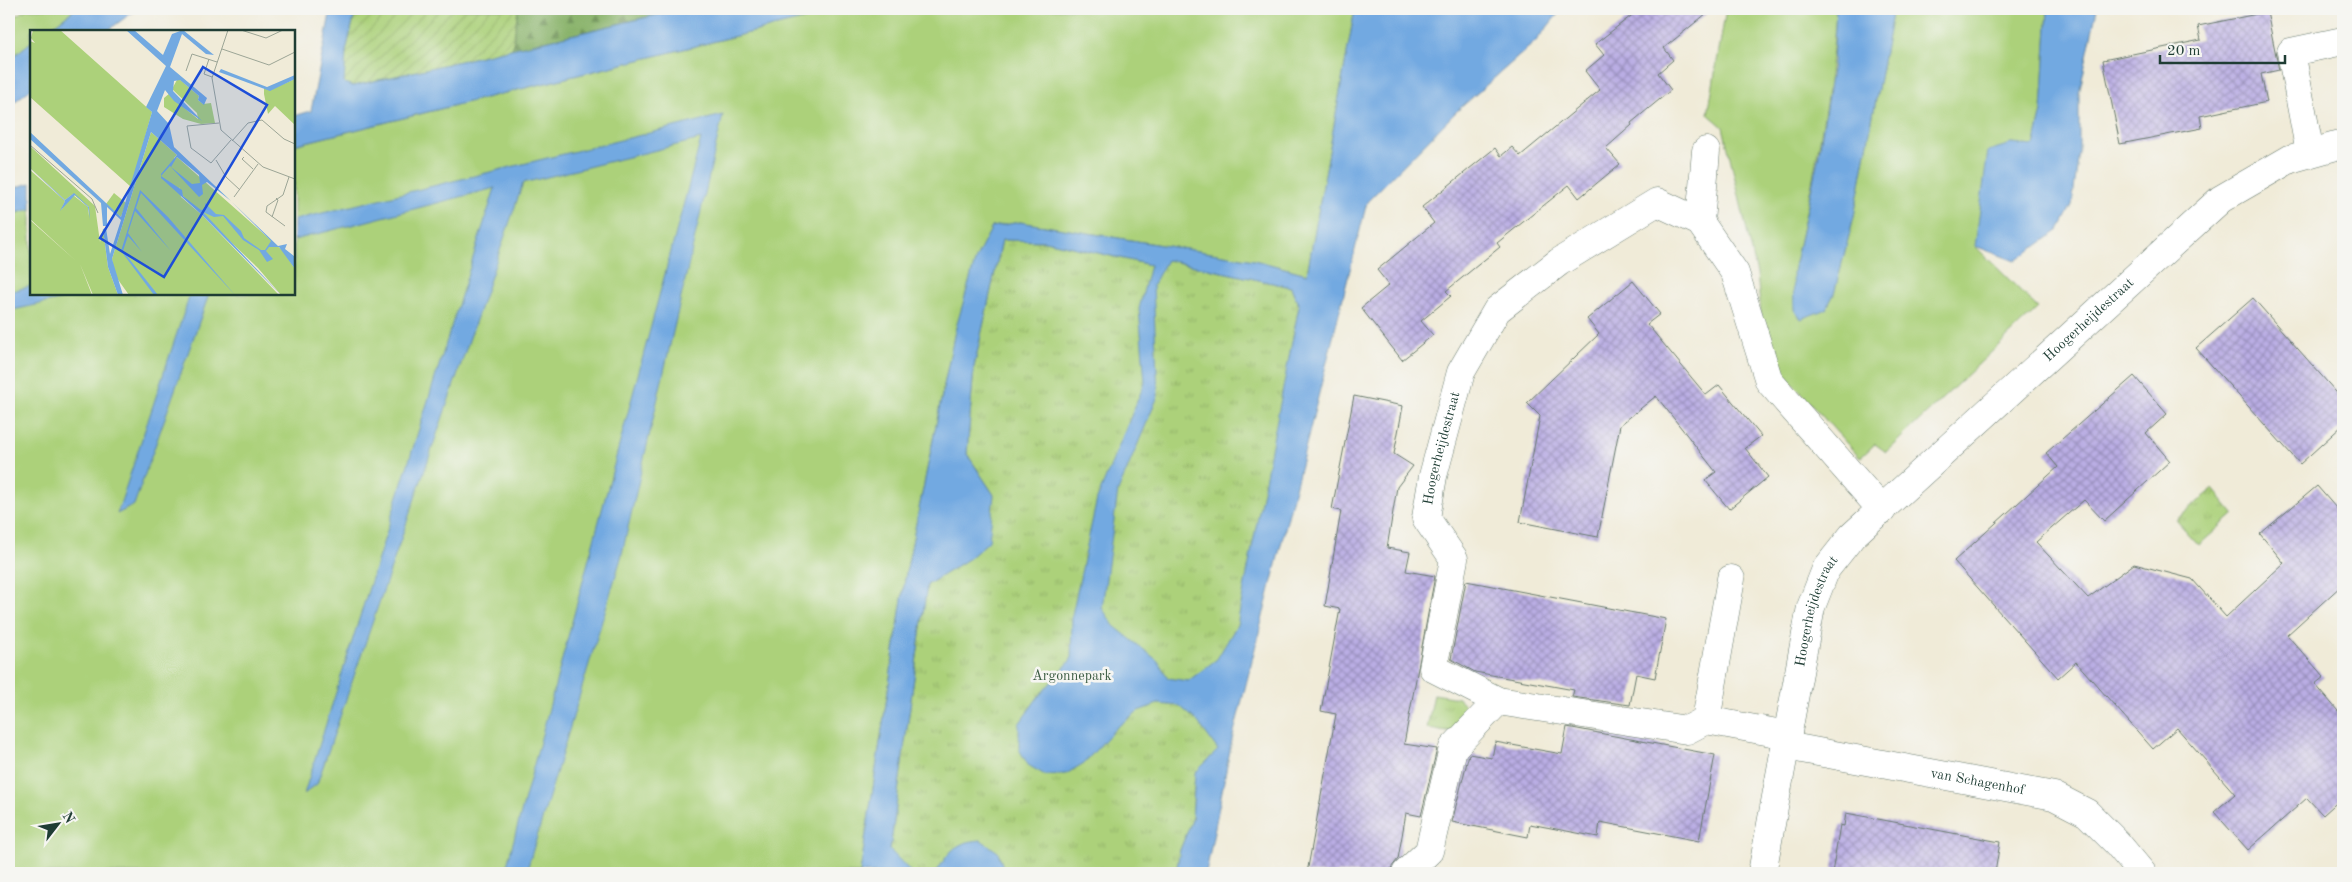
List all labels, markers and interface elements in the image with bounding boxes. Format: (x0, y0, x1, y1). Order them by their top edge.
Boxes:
inset map (30, 30, 295, 295)
scale bar (2160, 32, 2284, 64)
text: 20 m (2167, 44, 2201, 59)
street label: Hoogerheijdestraat (2041, 275, 2137, 364)
street label: Hoogerheijdestraat (1421, 390, 1462, 506)
street label: Hoogerheijdestraat (1793, 553, 1841, 668)
park label: Argonnepark (1032, 669, 1112, 683)
street label: van Schagenhof (1929, 766, 2027, 798)
north arrow (32, 800, 82, 850)
text: N (60, 810, 77, 826)

